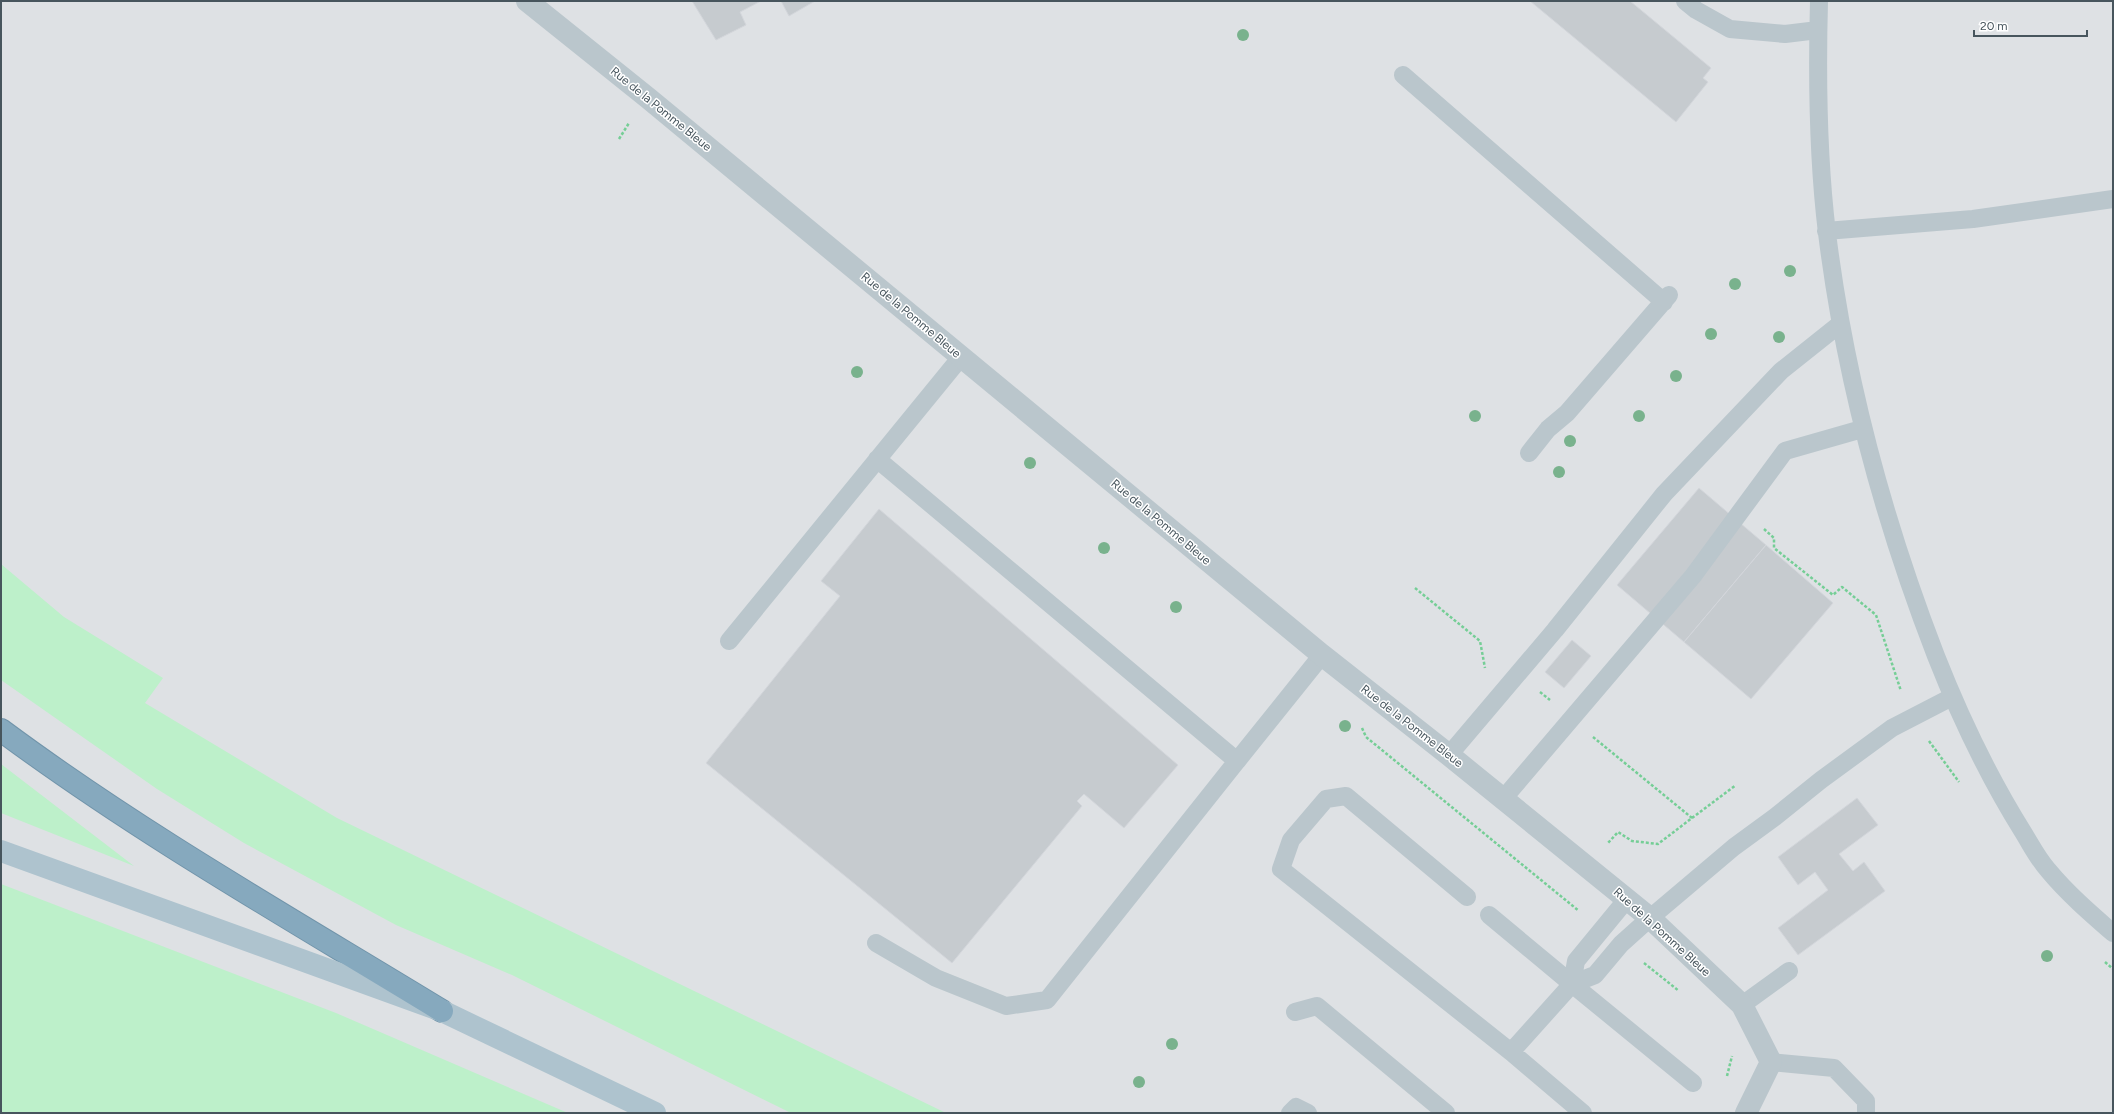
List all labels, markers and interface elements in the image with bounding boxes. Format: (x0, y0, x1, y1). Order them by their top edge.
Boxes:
scale bar (1974, 12, 2087, 38)
text: 20 m (1980, 19, 2008, 33)
street label: Rue de la Pomme Bleue (608, 64, 715, 154)
street label: Rue de la Pomme Bleue (858, 269, 964, 361)
street label: Rue de la Pomme Bleue (1108, 476, 1214, 568)
street label: Rue de la Pomme Bleue (1358, 682, 1466, 770)
street label: Rue de la Pomme Bleue (1611, 885, 1714, 979)

